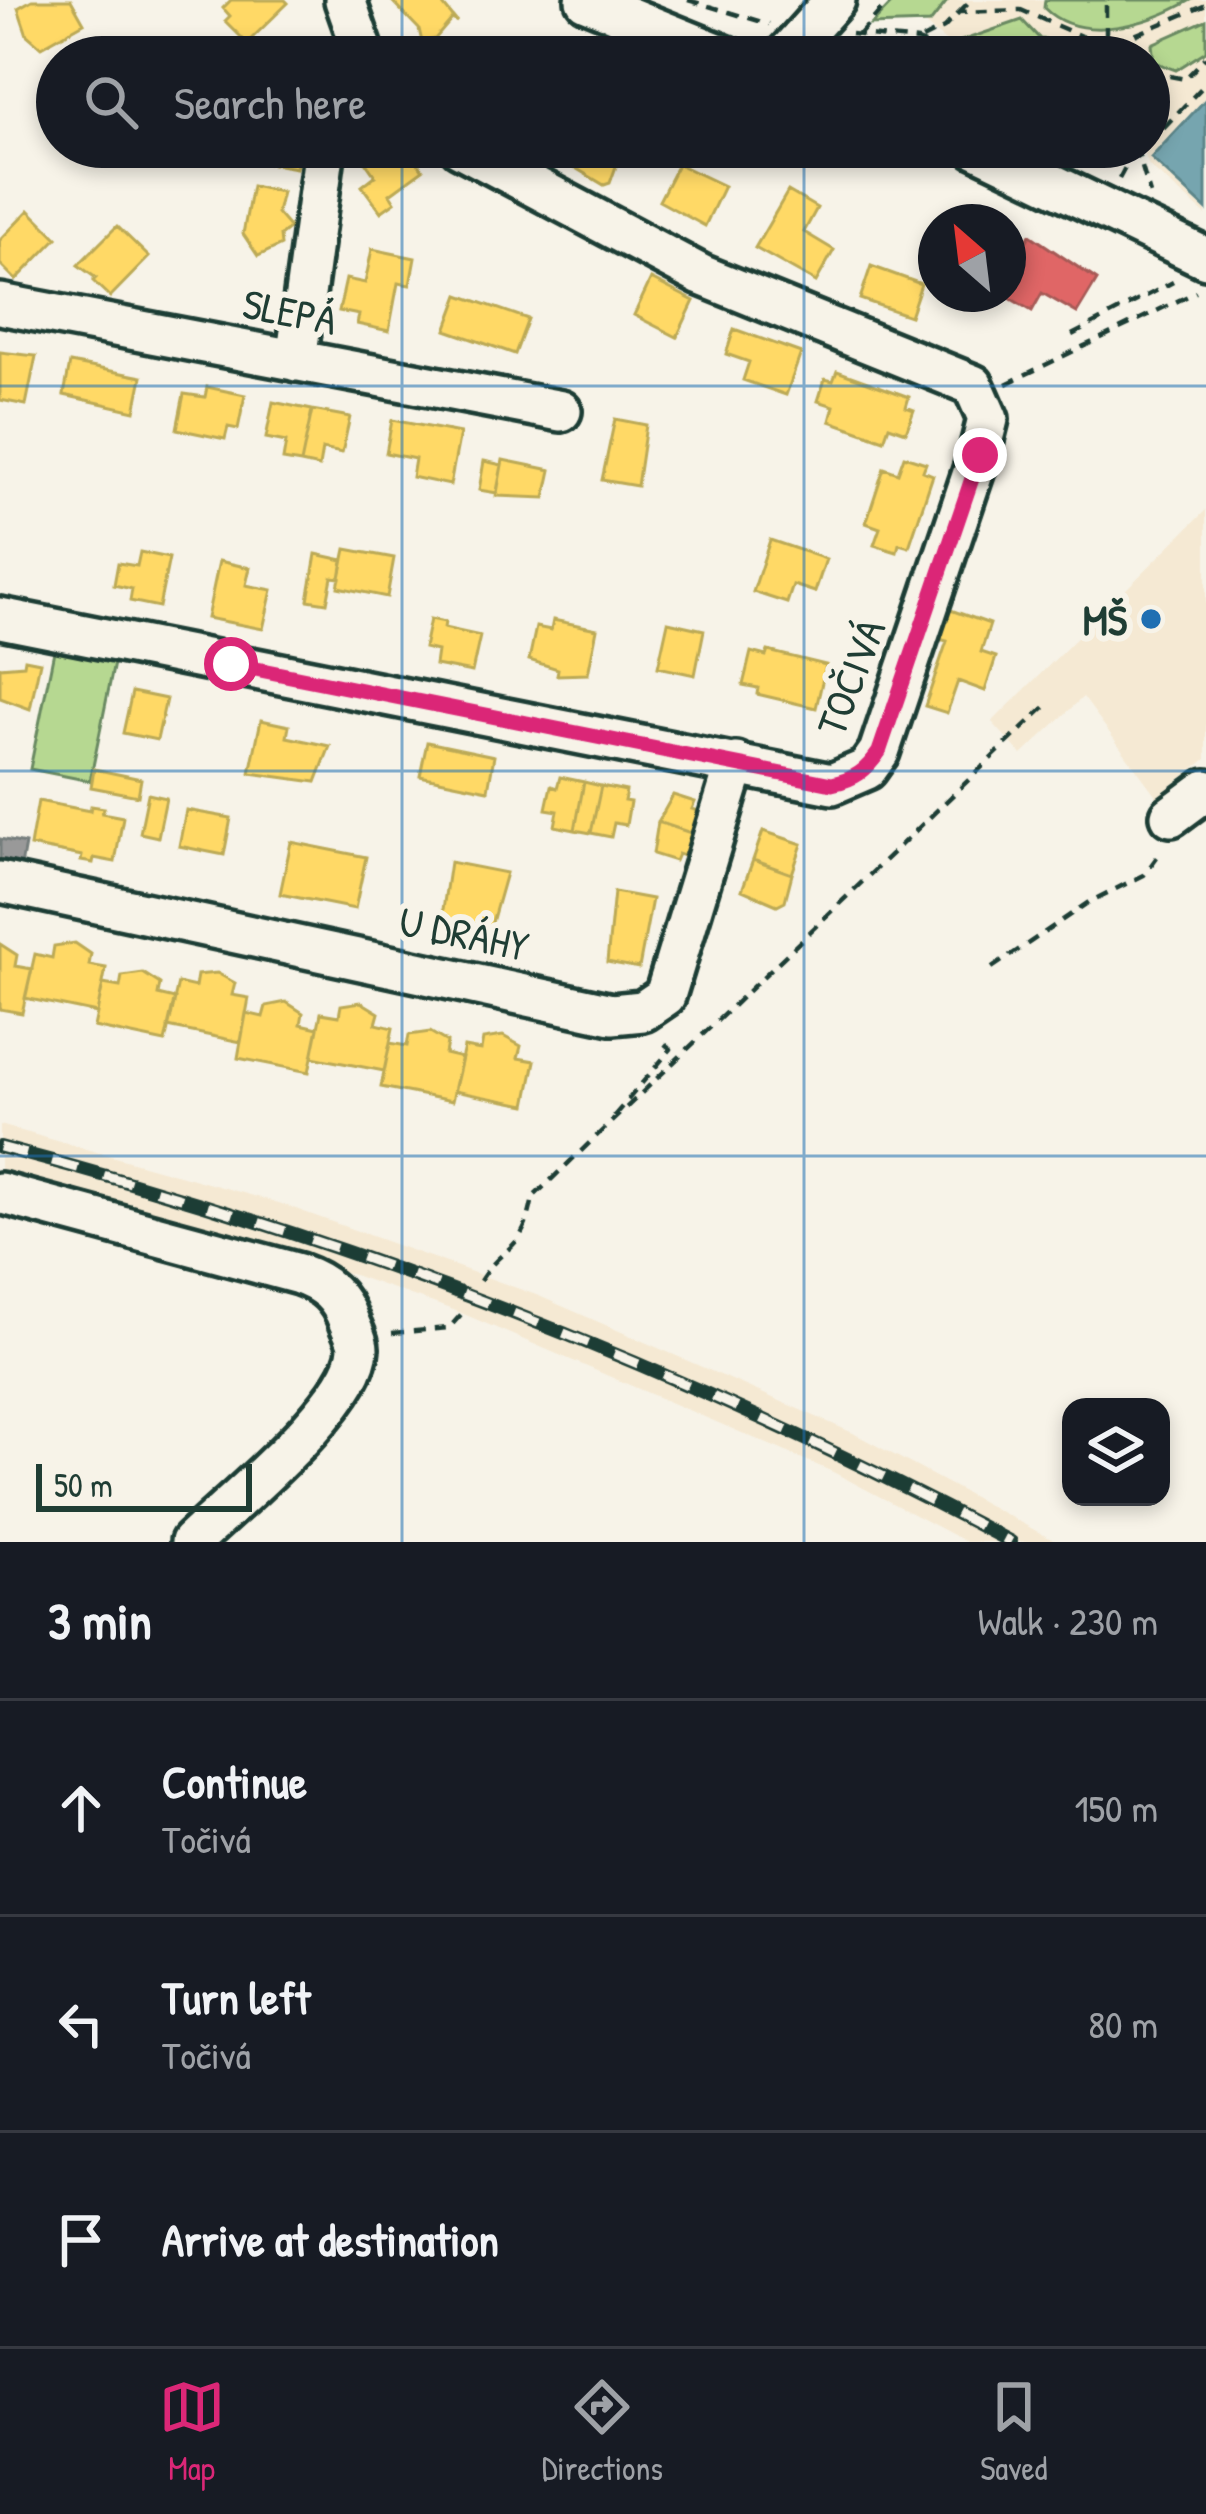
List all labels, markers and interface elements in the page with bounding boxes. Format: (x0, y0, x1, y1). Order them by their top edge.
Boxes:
search box (36, 36, 1170, 168)
icon: search (78, 69, 144, 135)
text: Search here (174, 72, 366, 133)
north arrow (918, 204, 1026, 312)
street label: SLEPÁ (238, 274, 342, 348)
route end (953, 428, 1007, 482)
place label: MŠ (1083, 591, 1128, 648)
marker: MŠ (1138, 606, 1164, 632)
street label: TOČIVÁ (802, 611, 898, 743)
route start (204, 637, 258, 691)
street label: U DRÁHY (394, 892, 534, 975)
map controls (1062, 1398, 1170, 1506)
button: layers (1062, 1398, 1170, 1506)
scale bar (36, 1458, 252, 1511)
text: 50 m (54, 1463, 113, 1507)
text: 3 min (48, 1586, 152, 1655)
text: Walk · 230 m (978, 1594, 1158, 1647)
text: Continue (162, 1751, 307, 1812)
icon: ahead (48, 1775, 114, 1841)
text: 150 m (1074, 1781, 1158, 1834)
text: Točivá (162, 1812, 251, 1865)
text: Turn left (162, 1967, 311, 2028)
icon: left (48, 1991, 114, 2057)
text: 80 m (1088, 1997, 1158, 2050)
text: Točivá (162, 2028, 251, 2081)
icon: arrive (48, 2207, 114, 2273)
text: Arrive at destination (162, 2209, 499, 2270)
tab: Map (159, 2374, 225, 2490)
tab: Directions (542, 2374, 663, 2490)
tab: Saved (980, 2374, 1047, 2490)

